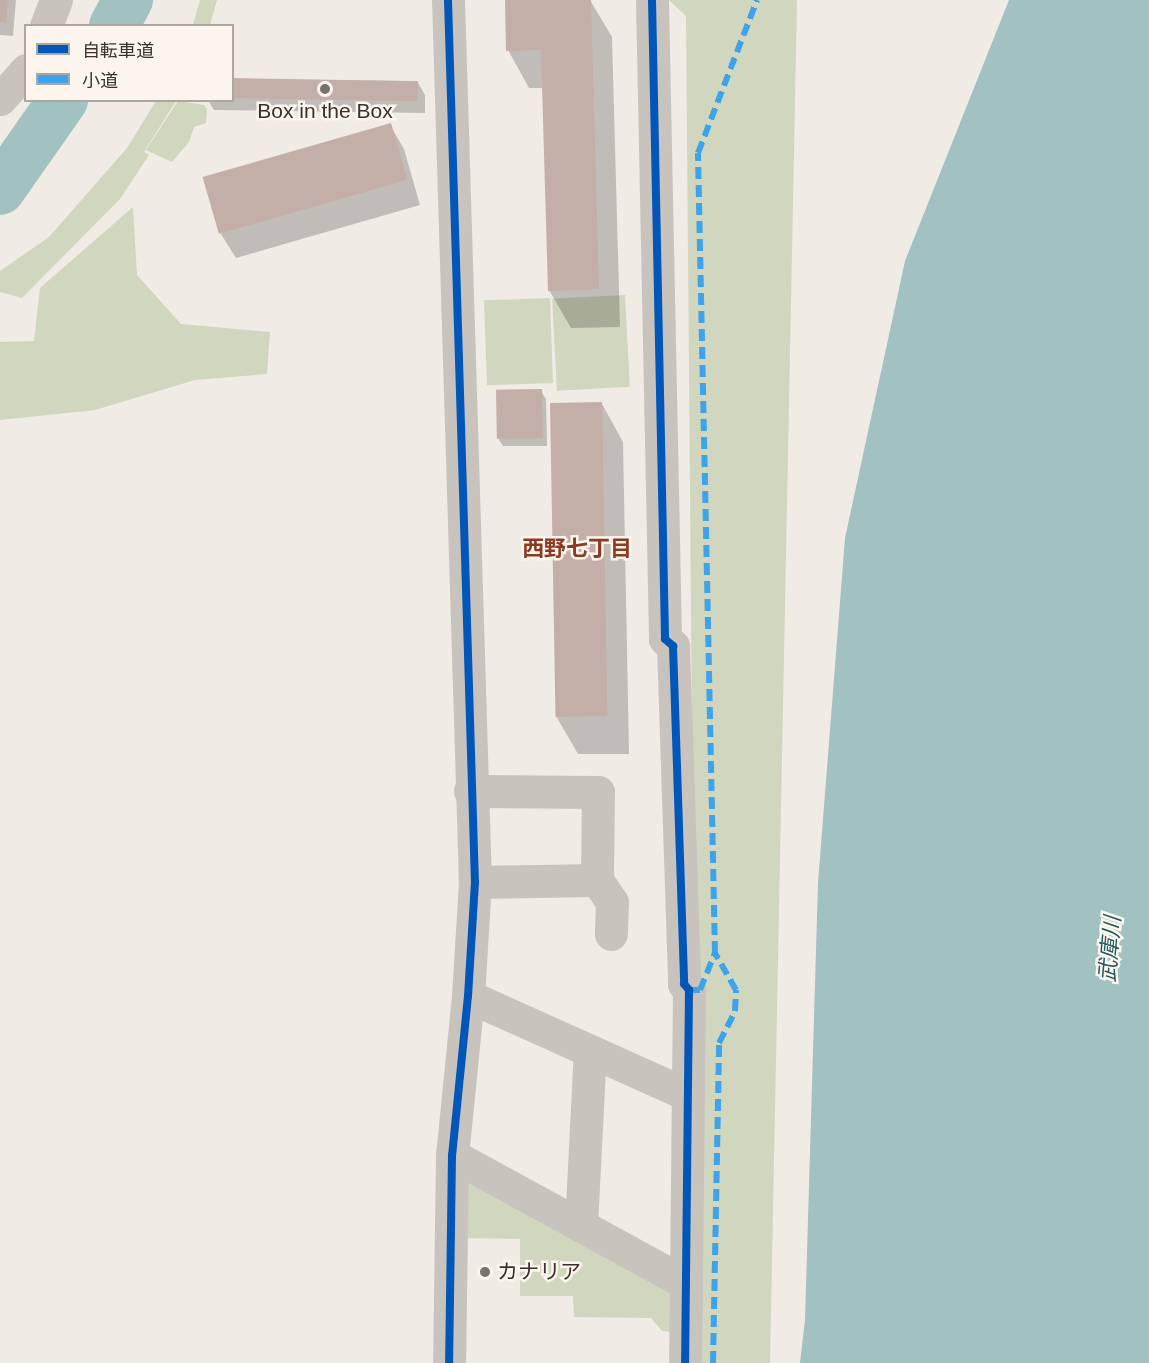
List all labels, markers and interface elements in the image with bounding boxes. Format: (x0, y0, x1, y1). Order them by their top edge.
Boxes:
legend (24, 24, 234, 102)
text: 自転車道 (82, 41, 154, 61)
text: 小道 (82, 71, 118, 91)
marker: Box in the Box (318, 82, 332, 96)
place label: Box in the Box (257, 98, 393, 124)
district label: 西野七丁目 (522, 536, 632, 562)
water label: 武庫川 (1094, 915, 1126, 983)
place label: カナリア (497, 1259, 581, 1285)
marker: カナリア (478, 1265, 492, 1279)

